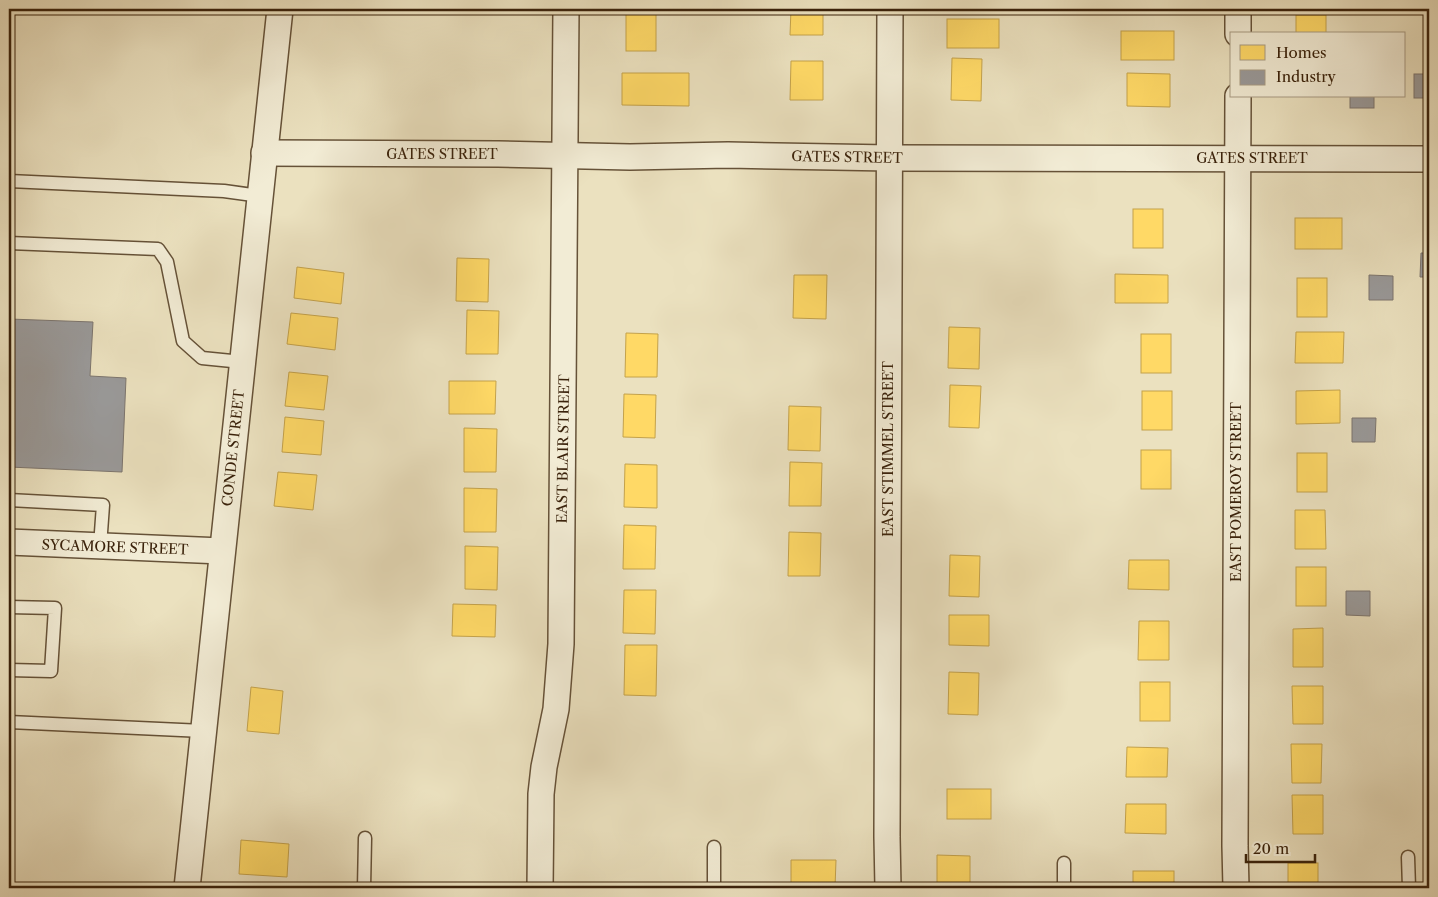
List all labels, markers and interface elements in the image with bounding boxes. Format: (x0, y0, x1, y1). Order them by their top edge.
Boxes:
legend (1230, 32, 1406, 98)
text: Homes (1276, 43, 1327, 62)
text: Industry (1276, 67, 1336, 86)
street label: GATES STREET (386, 145, 498, 163)
street label: GATES STREET (791, 147, 903, 167)
street label: GATES STREET (1196, 149, 1308, 167)
street label: EAST STIMMEL STREET (879, 361, 897, 537)
street label: EAST BLAIR STREET (553, 374, 573, 524)
street label: CONDE STREET (218, 388, 248, 507)
street label: EAST POMEROY STREET (1227, 402, 1245, 582)
street label: SYCAMORE STREET (41, 535, 189, 559)
scale bar (1246, 832, 1314, 864)
text: 20 m (1253, 839, 1289, 858)

